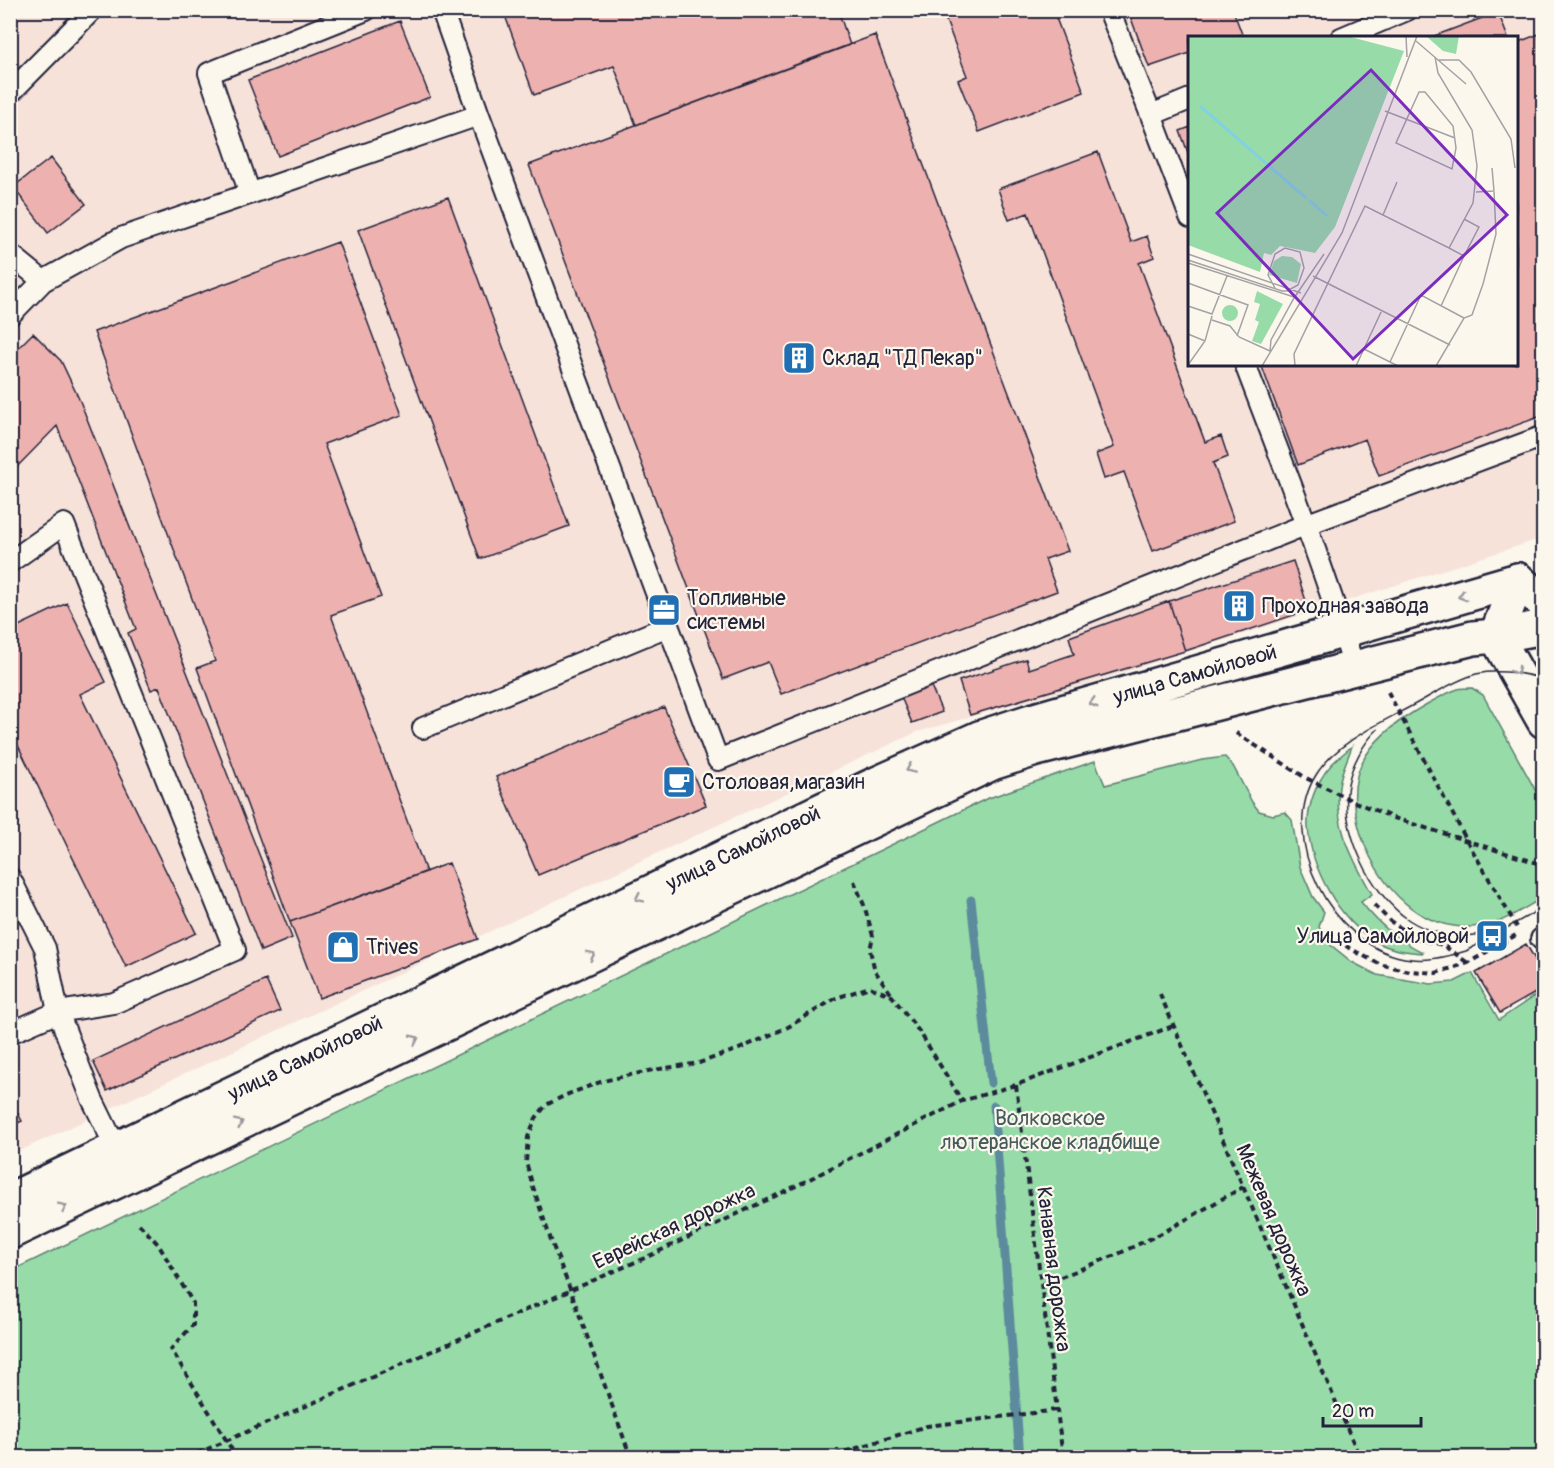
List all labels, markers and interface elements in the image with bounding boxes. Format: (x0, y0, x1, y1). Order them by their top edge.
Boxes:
inset map (1188, 36, 1518, 366)
building icon: Склад "ТД Пекар" (781, 340, 817, 376)
place label: Склад "ТД Пекар" (822, 345, 983, 372)
place label: Топливные системы (687, 585, 786, 636)
building icon: Проходная завода (1221, 588, 1257, 624)
one-way arrow (1457, 589, 1468, 601)
office icon: Топливные системы (646, 592, 682, 628)
place label: Проходная завода (1262, 593, 1429, 620)
street label: улица Самойловой (1109, 638, 1280, 711)
one-way arrow (1509, 665, 1520, 675)
one-way arrow (1089, 696, 1099, 708)
one-way arrow (906, 762, 917, 774)
cafe icon: Столовая,магазин (661, 764, 697, 800)
place label: Столовая,магазин (702, 769, 865, 796)
street label: улица Самойловой (661, 799, 825, 898)
one-way arrow (635, 890, 646, 902)
bus stop icon: Улица Самойловой (1474, 918, 1510, 954)
place label: Улица Самойловой (1297, 923, 1469, 950)
shop icon: Trives (325, 929, 361, 965)
place label: Trives (366, 934, 419, 961)
one-way arrow (585, 950, 596, 962)
street label: улица Самойловой (223, 1009, 387, 1108)
one-way arrow (409, 1035, 420, 1046)
park label: Волковское лютеранское кладбище (940, 1105, 1160, 1156)
one-way arrow (233, 1119, 244, 1131)
street label: Межевая дорожка (1229, 1140, 1318, 1300)
street label: Еврейская дорожка (589, 1177, 760, 1276)
street label: Канавная дорожка (1030, 1185, 1077, 1353)
one-way arrow (57, 1203, 68, 1215)
scale bar (1323, 1390, 1420, 1428)
text: 20 m (1332, 1400, 1374, 1423)

